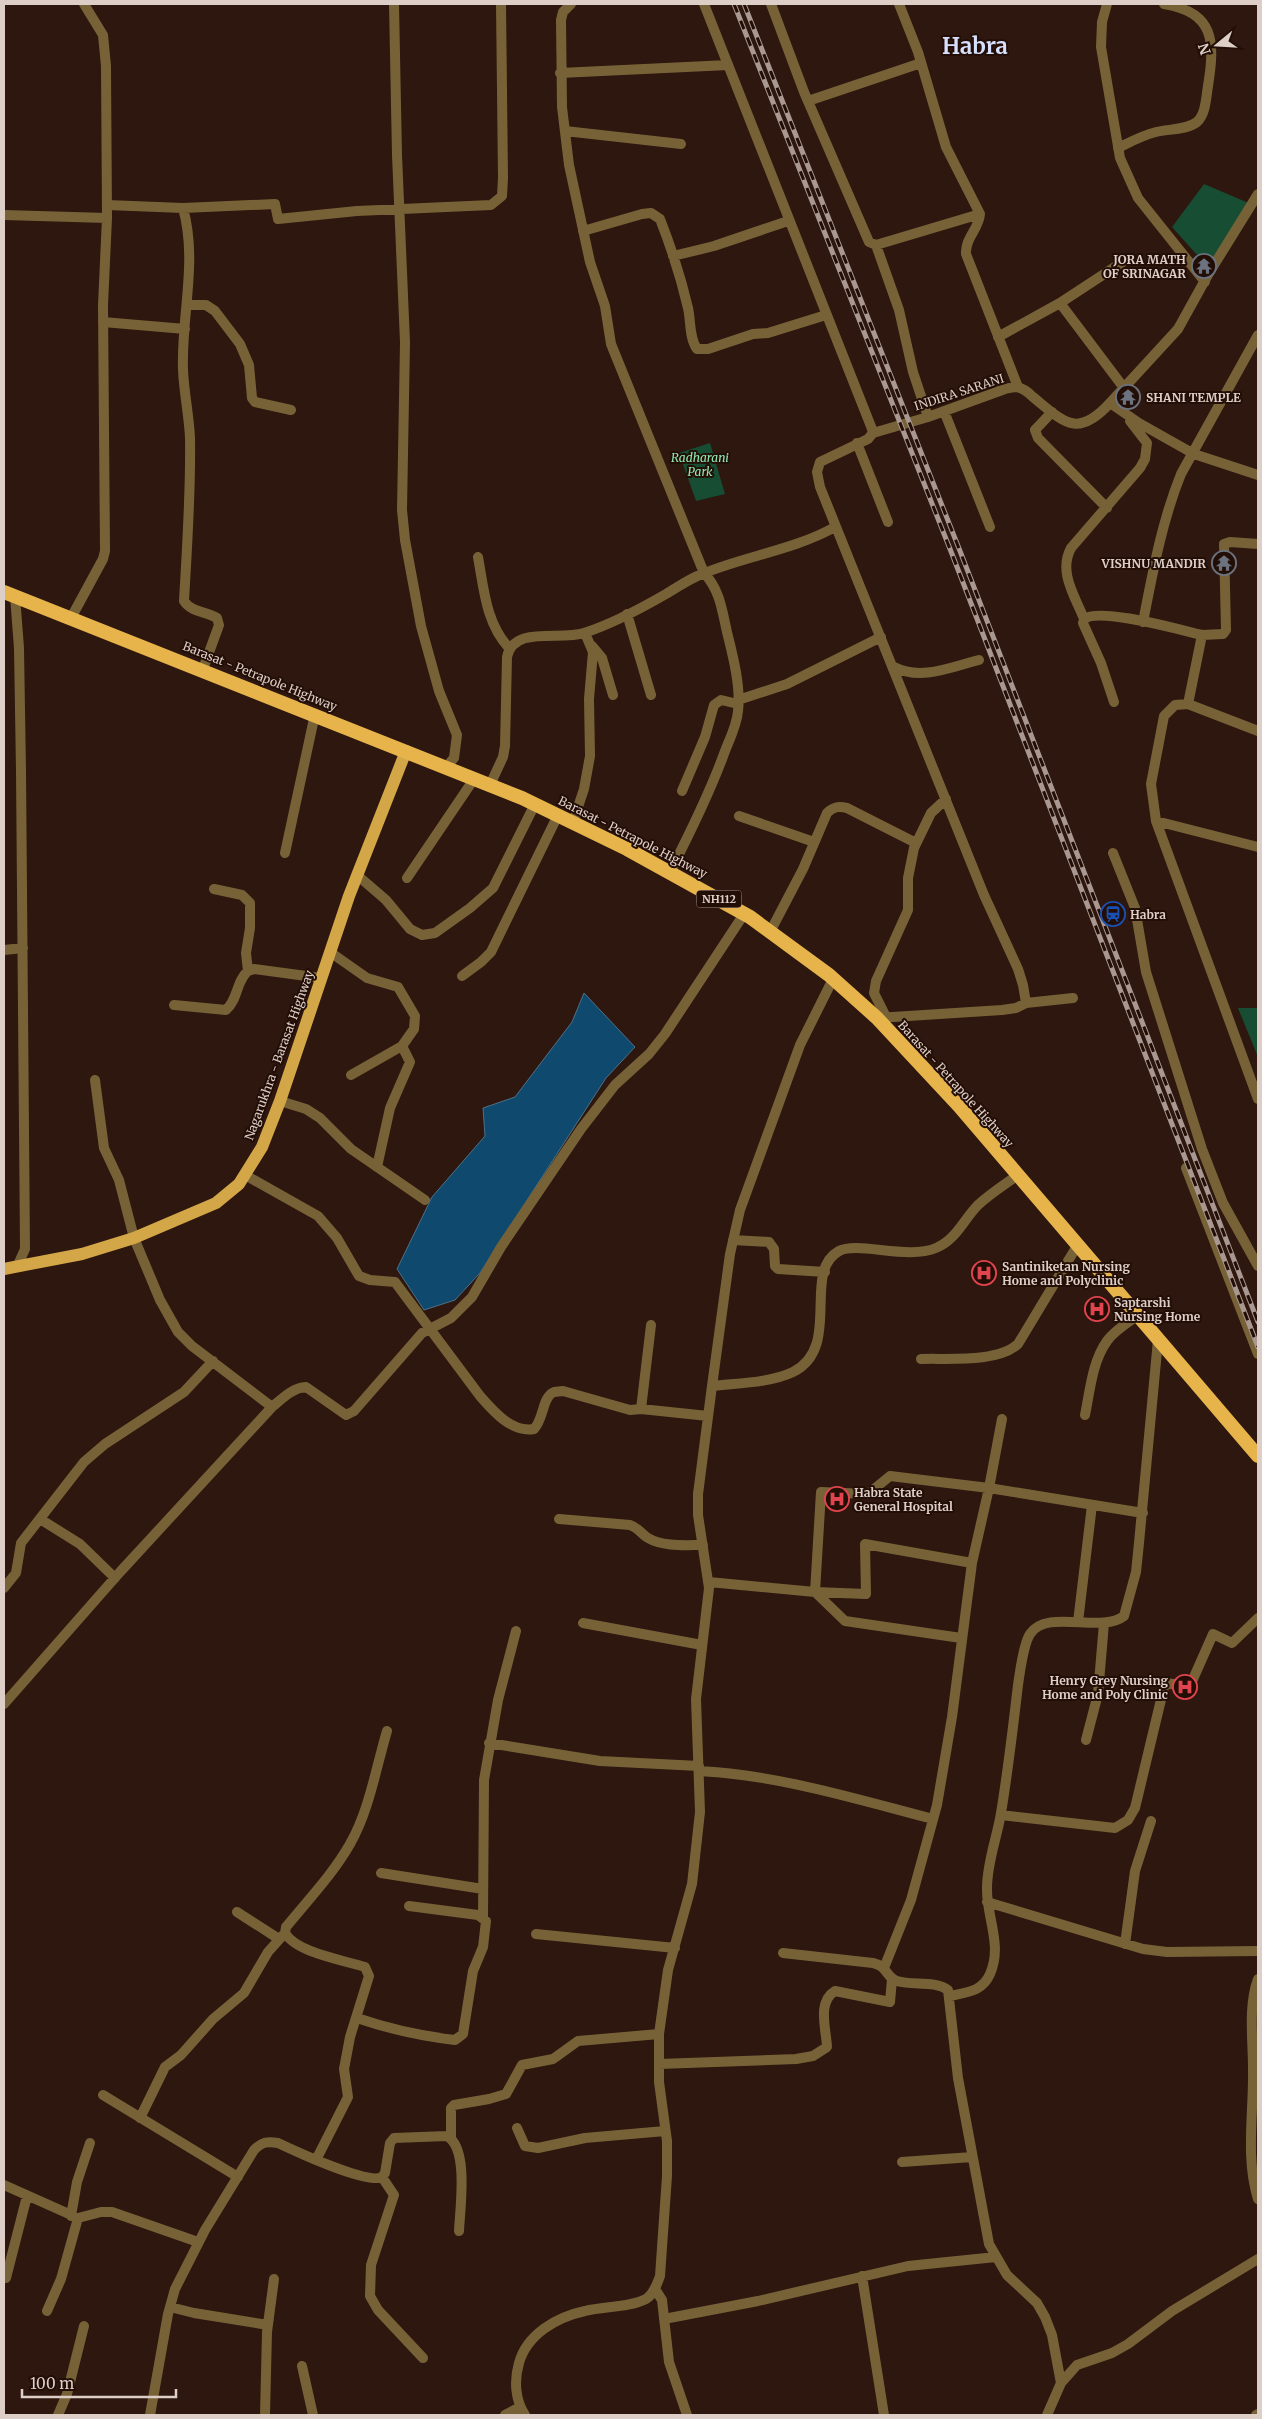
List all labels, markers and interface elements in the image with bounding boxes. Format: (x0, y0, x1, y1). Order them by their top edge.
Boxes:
north arrow (1192, 20, 1242, 70)
district label: Habra (942, 32, 1008, 60)
text: N (1194, 41, 1215, 57)
place label: JORA MATH OF SRINAGAR (1103, 252, 1186, 281)
temple icon: JORA MATH OF SRINAGAR (1191, 253, 1217, 279)
street label: INDIRA SARANI (912, 370, 1006, 414)
temple icon: SHANI TEMPLE (1115, 384, 1141, 410)
place label: SHANI TEMPLE (1146, 390, 1241, 405)
park label: Radharani Park (671, 450, 729, 479)
temple icon: VISHNU MANDIR (1211, 550, 1237, 576)
place label: VISHNU MANDIR (1101, 556, 1206, 571)
street label: Barasat - Petrapole Highway (181, 638, 339, 714)
street label: Barasat - Petrapole Highway (556, 793, 710, 881)
road number: NH112 (696, 891, 742, 908)
station icon: Habra (1100, 901, 1126, 927)
place label: Habra (1130, 907, 1166, 922)
street label: Nagarukhra - Barasat Highway (241, 968, 317, 1142)
street label: Barasat - Petrapole Highway (895, 1018, 1017, 1150)
place label: Santiniketan Nursing Home and Polyclinic (1002, 1259, 1130, 1288)
hospital icon: Santiniketan Nursing Home and Polyclinic (971, 1260, 997, 1286)
place label: Saptarshi Nursing Home (1114, 1295, 1201, 1324)
hospital icon: Saptarshi Nursing Home (1084, 1296, 1110, 1322)
place label: Habra State General Hospital (854, 1485, 953, 1514)
hospital icon: Habra State General Hospital (824, 1486, 850, 1512)
place label: Henry Grey Nursing Home and Poly Clinic (1042, 1673, 1168, 1702)
hospital icon: Henry Grey Nursing Home and Poly Clinic (1172, 1674, 1198, 1700)
scale bar (22, 2366, 176, 2398)
text: 100 m (30, 2374, 74, 2393)

